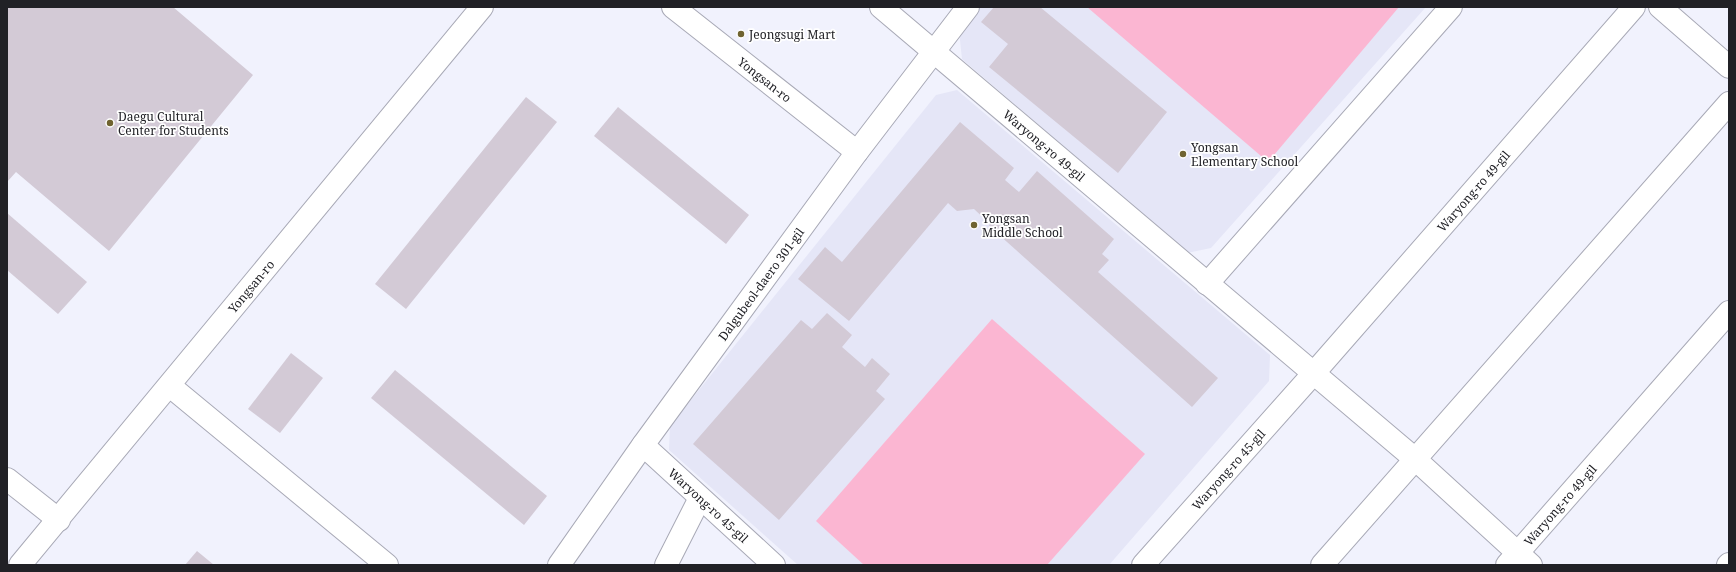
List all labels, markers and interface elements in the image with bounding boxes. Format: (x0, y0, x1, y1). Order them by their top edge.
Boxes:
place label: Jeongsugi Mart (748, 26, 835, 43)
marker: Jeongsugi Mart (736, 29, 746, 39)
street label: Yongsan-ro (734, 52, 795, 106)
street label: Waryong-ro 49-gil (1000, 106, 1089, 185)
place label: Daegu Cultural Center for Students (118, 108, 229, 139)
marker: Daegu Cultural Center for Students (105, 118, 115, 128)
place label: Yongsan Elementary School (1190, 139, 1299, 170)
street label: Waryong-ro 49-gil (1433, 146, 1514, 235)
marker: Yongsan Elementary School (1178, 149, 1188, 159)
place label: Yongsan Middle School (981, 210, 1063, 241)
marker: Yongsan Middle School (969, 220, 979, 230)
street label: Dalgubeol-daero 301-gil (714, 224, 808, 344)
street label: Yongsan-ro (223, 256, 278, 317)
street label: Waryong-ro 45-gil (1188, 425, 1269, 513)
street label: Waryong-ro 49-gil (1519, 460, 1600, 549)
street label: Waryong-ro 45-gil (665, 464, 752, 546)

